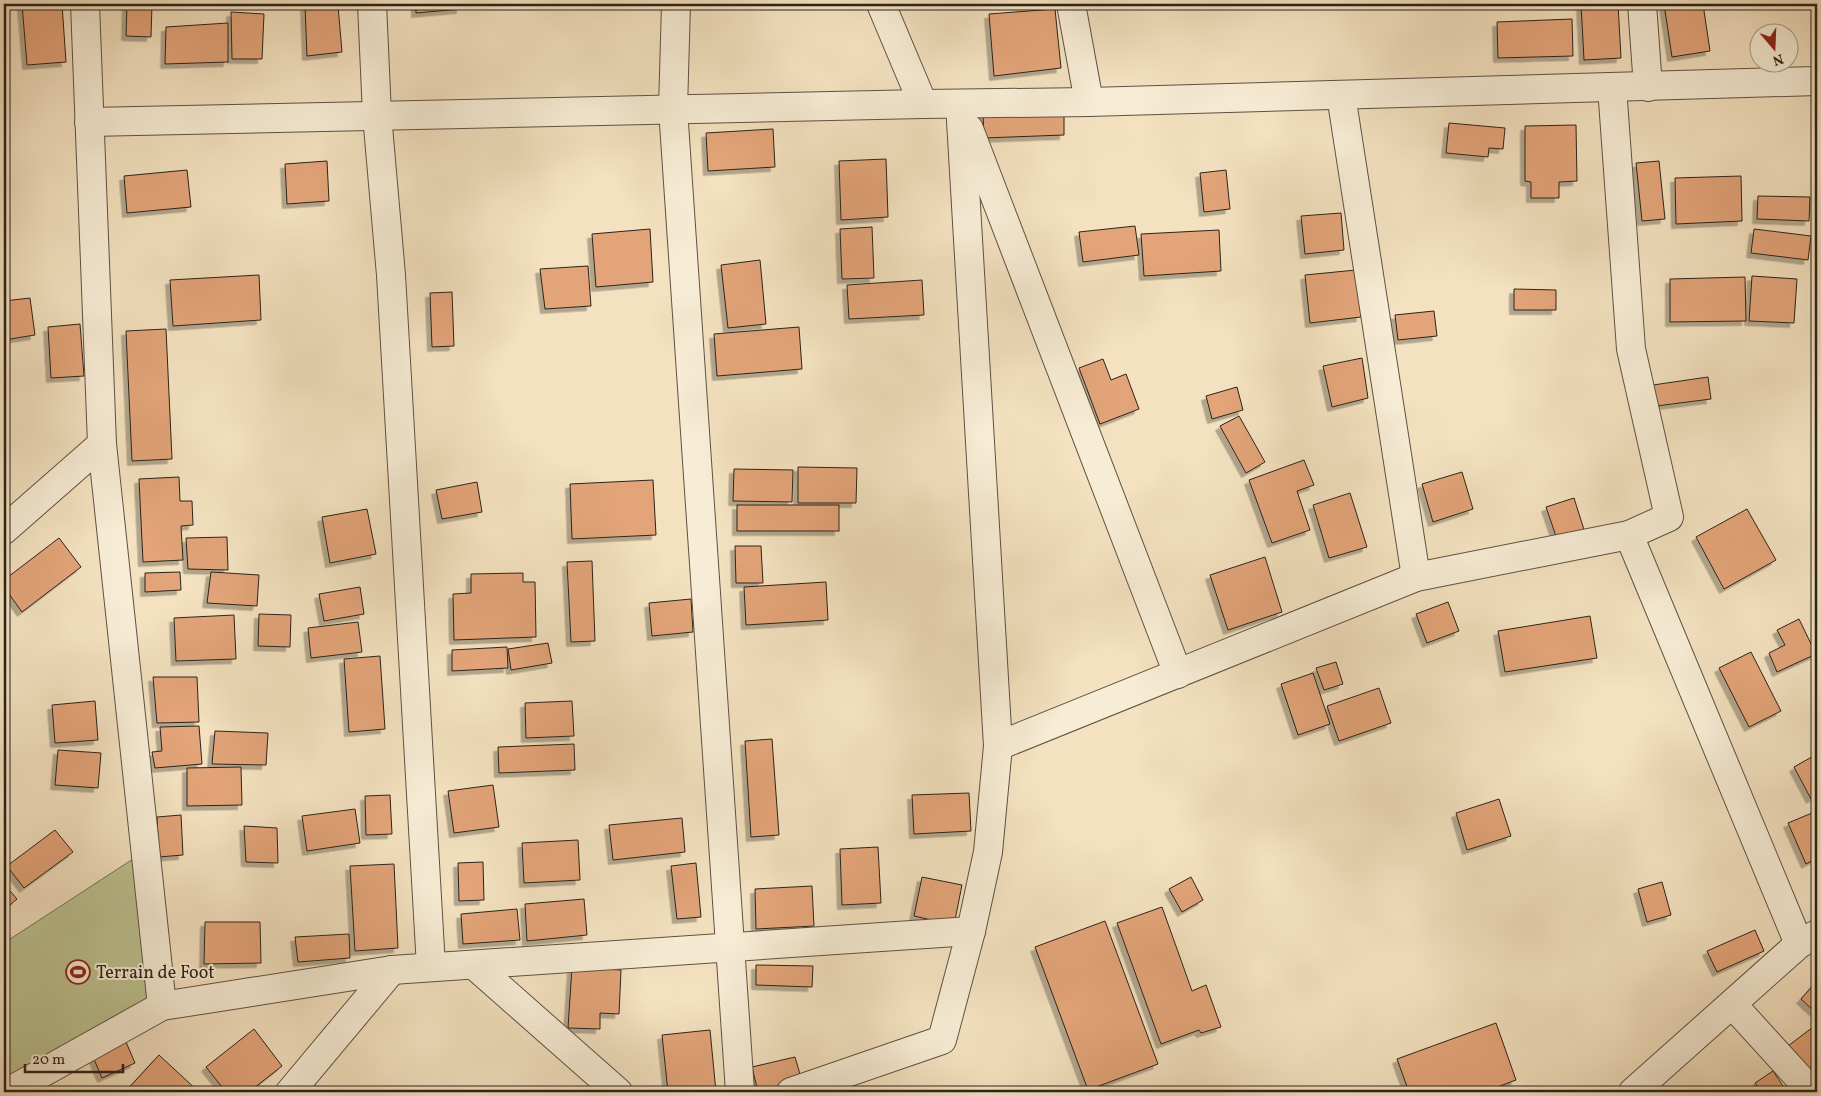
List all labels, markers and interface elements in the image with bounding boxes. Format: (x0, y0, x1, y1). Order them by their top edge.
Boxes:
north arrow (1748, 22, 1798, 72)
text: N (1770, 48, 1786, 70)
sports icon: Terrain de Foot (65, 959, 91, 985)
place label: Terrain de Foot (96, 961, 215, 986)
scale bar (25, 1041, 122, 1073)
text: 20 m (32, 1050, 65, 1071)

